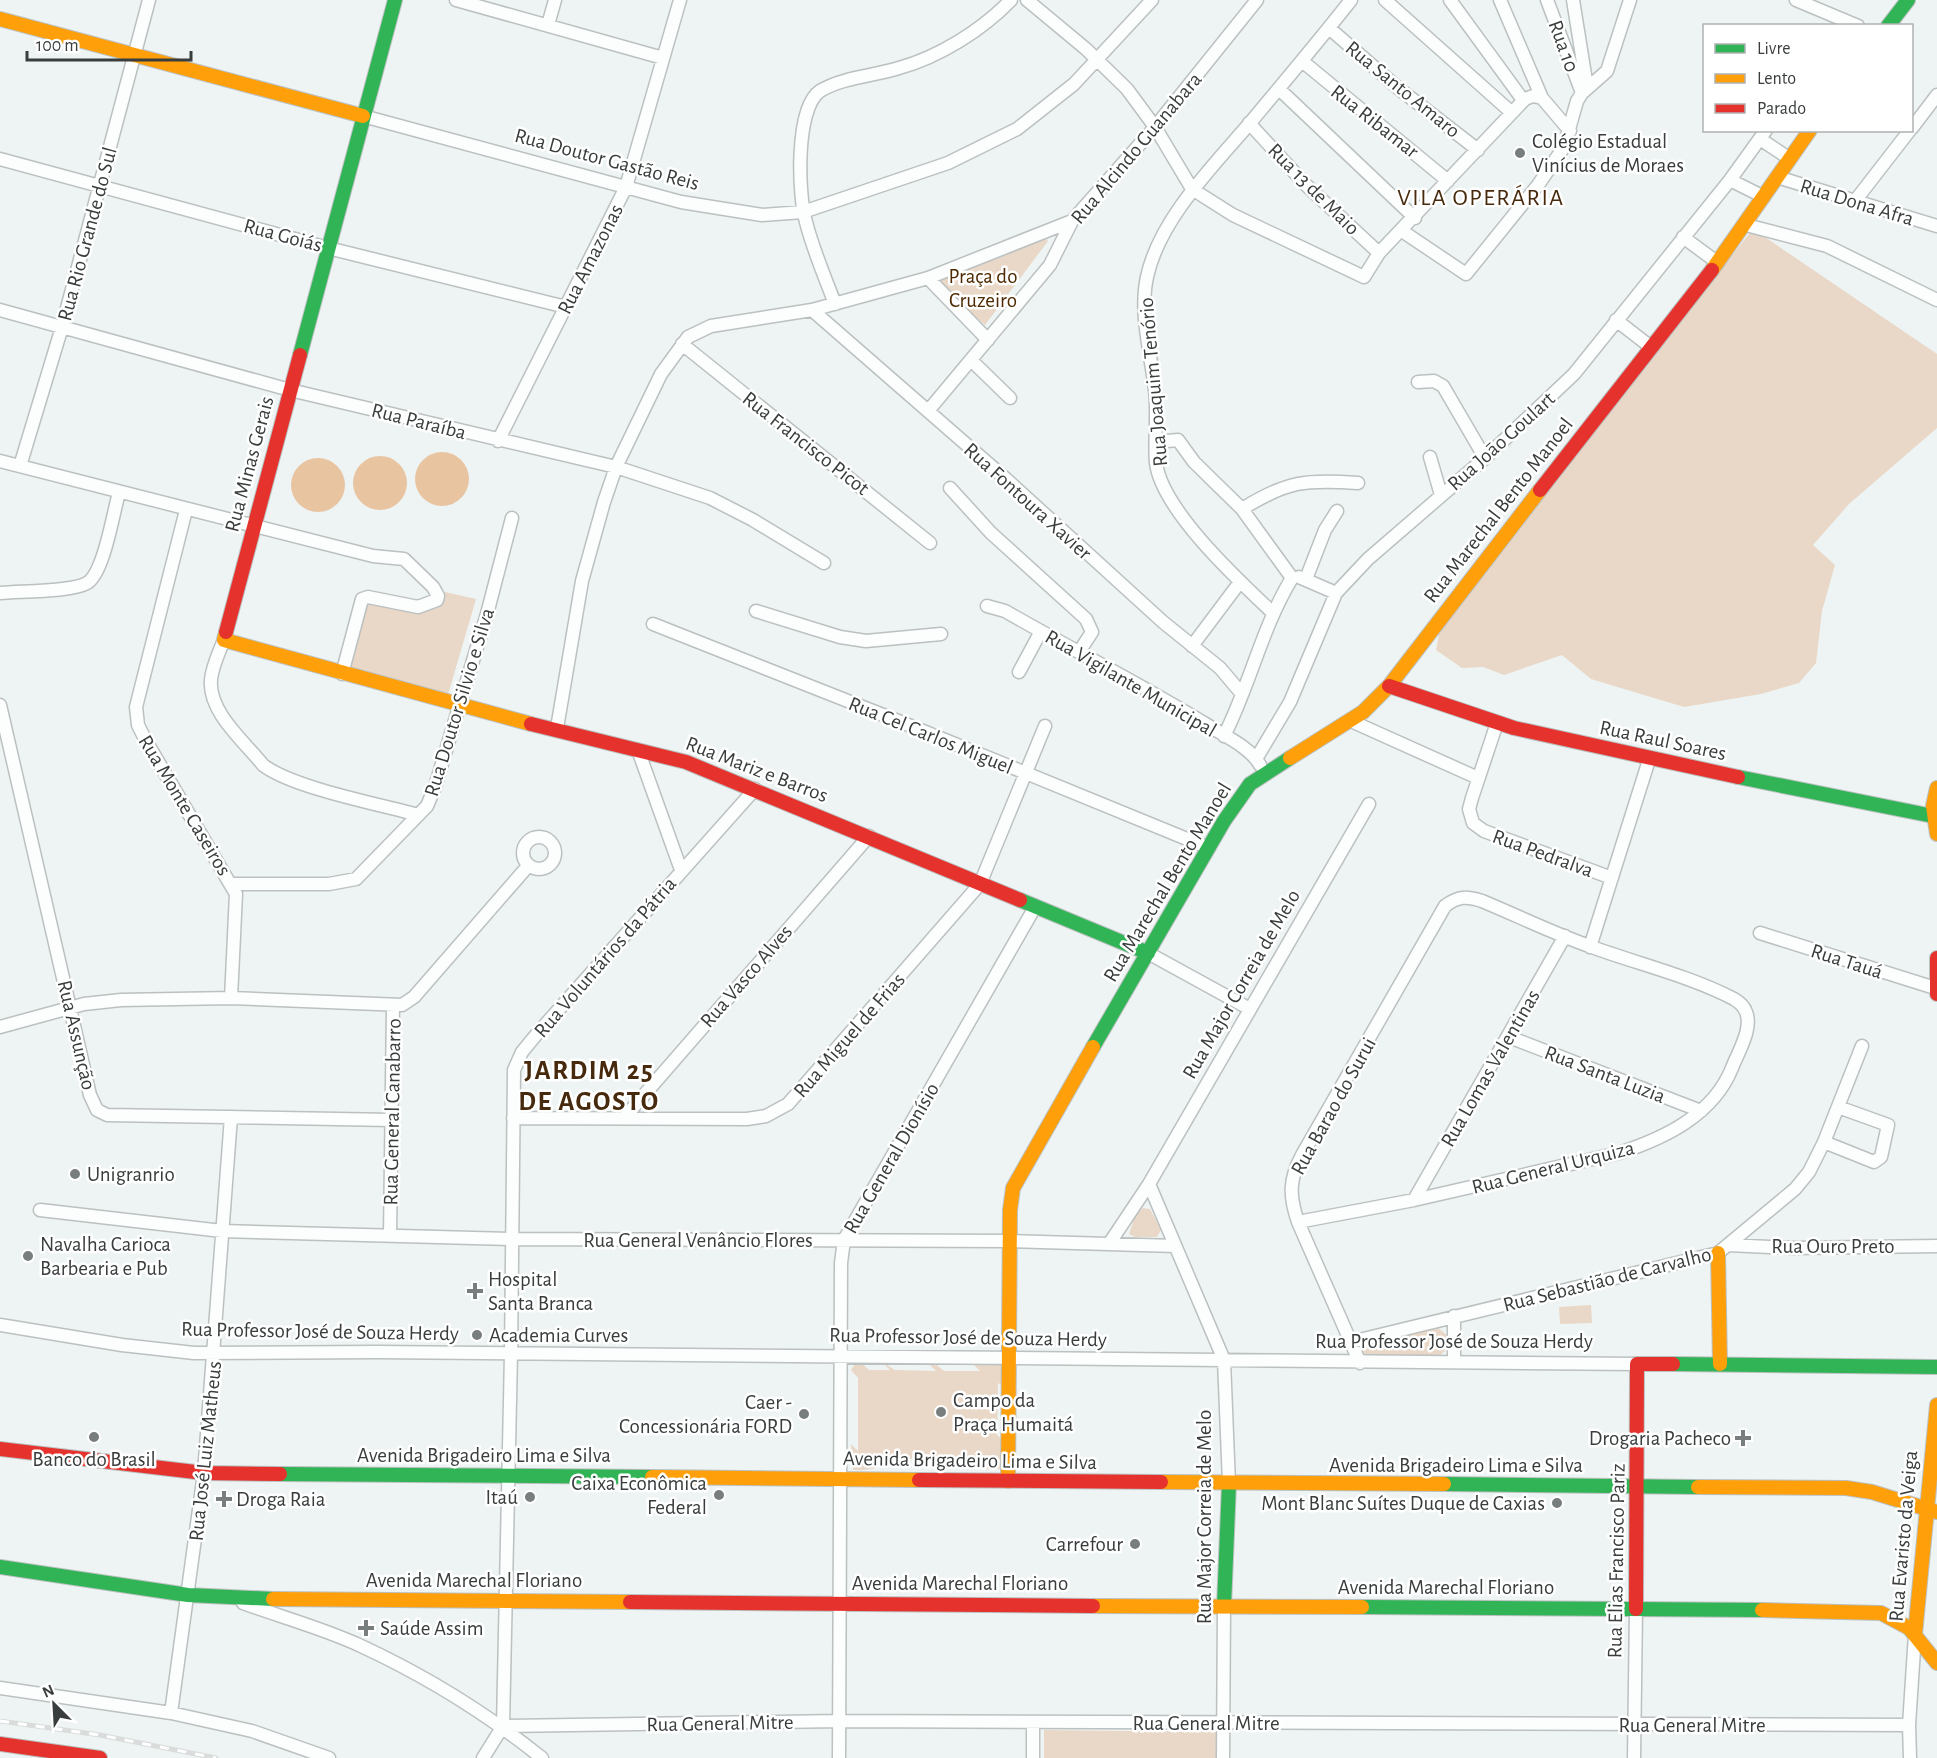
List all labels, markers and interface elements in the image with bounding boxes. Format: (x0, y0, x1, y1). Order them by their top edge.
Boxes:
street label: Rua 10 (1545, 17, 1583, 75)
scale bar (27, 24, 190, 62)
legend (1703, 24, 1913, 132)
text: 100 m (36, 37, 79, 55)
street label: Rua Santo Amaro (1342, 37, 1464, 142)
text: Livre (1757, 40, 1791, 58)
street label: Rua Alcindo Guanabara (1067, 68, 1206, 228)
text: Lento (1757, 70, 1796, 88)
street label: Rua Ribamar (1327, 81, 1423, 162)
text: Parado (1757, 100, 1806, 118)
street label: Rua Doutor Gastão Reis (512, 125, 701, 194)
place label: Colégio Estadual Vinícius de Moraes (1532, 131, 1684, 176)
street label: Rua 13 de Maio (1264, 140, 1363, 239)
street label: Rua Rio Grande do Sul (54, 145, 121, 323)
marker: Colégio Estadual Vinícius de Moraes (1513, 146, 1527, 160)
street label: Rua Dona Afra (1798, 175, 1916, 230)
district label: VILA OPERÁRIA (1397, 184, 1565, 210)
street label: Rua Amazonas (554, 201, 627, 318)
street label: Rua Goiás (241, 215, 324, 256)
park label: Praça do Cruzeiro (948, 266, 1018, 311)
street label: Rua Joaquim Tenório (1136, 297, 1171, 467)
street label: Rua Francisco Picot (738, 388, 873, 499)
street label: Rua Joāo Goulart (1444, 388, 1559, 495)
street label: Rua Minas Gerais (221, 394, 278, 534)
street label: Rua Paraíba (369, 400, 469, 443)
street label: Rua Marechal Bento Manoel (1420, 414, 1577, 607)
street label: Rua Fontoura Xavier (960, 439, 1096, 564)
street label: Rua Doutor Silvio e Silva (421, 605, 498, 799)
street label: Rua Vigilante Municipal (1042, 626, 1220, 741)
street label: Rua Cel Carlos Miguel (846, 693, 1016, 778)
street label: Rua Raul Soares (1598, 717, 1728, 764)
street label: Rua Monte Caseiros (134, 731, 235, 879)
street label: Rua Mariz e Barros (683, 733, 831, 806)
street label: Rua Marechal Bento Manoel (1100, 779, 1235, 986)
street label: Rua Pedralva (1490, 826, 1596, 881)
street label: Rua Voluntários da Pátria (530, 873, 681, 1042)
street label: Rua Major Correia de Melo (1179, 886, 1304, 1082)
street label: Rua Vasco Alves (696, 921, 796, 1032)
street label: Rua Tauá (1808, 940, 1886, 983)
street label: Rua Miguel de Frias (790, 969, 909, 1102)
street label: Rua Assunção (54, 978, 99, 1092)
street label: Rua Lomas Valentinas (1437, 986, 1544, 1150)
street label: Rua General Canabarro (380, 1018, 405, 1206)
street label: Rua Barao do Surui (1287, 1034, 1380, 1178)
street label: Rua Santa Luzia (1541, 1042, 1668, 1107)
district label: JARDIM 25 DE AGOSTO (518, 1057, 660, 1115)
street label: Rua General Dionísio (840, 1079, 943, 1237)
street label: Rua General Urquiza (1470, 1137, 1637, 1198)
place label: Unigranrio (87, 1164, 175, 1185)
marker: Unigranrio (68, 1167, 82, 1181)
street label: Rua General Venâncio Flores (583, 1230, 813, 1251)
place label: Navalha Carioca Barbearia e Pub (40, 1234, 171, 1279)
street label: Rua Ouro Preto (1771, 1236, 1895, 1257)
street label: Rua Sebastião de Carvalho (1501, 1243, 1713, 1316)
marker: Navalha Carioca Barbearia e Pub (21, 1249, 35, 1263)
place label: Hospital Santa Branca (488, 1269, 594, 1314)
marker: Hospital Santa Branca (466, 1282, 484, 1300)
street label: Rua Professor José de Souza Herdy (181, 1319, 459, 1344)
place label: Academia Curves (489, 1325, 628, 1346)
street label: Rua Professor José de Souza Herdy (829, 1325, 1107, 1350)
marker: Academia Curves (470, 1328, 484, 1342)
street label: Rua Professor José de Souza Herdy (1315, 1331, 1593, 1352)
street label: Rua José Luiz Matheus (186, 1360, 225, 1542)
place label: Campo da Praça Humaitá (953, 1390, 1074, 1435)
place label: Caer - Concessionária FORD (619, 1392, 792, 1437)
marker: Campo da Praça Humaitá (934, 1405, 948, 1419)
marker: Caer - Concessionária FORD (797, 1407, 811, 1421)
street label: Rua Major Correia de Melo (1194, 1410, 1215, 1624)
place label: Drogaria Pacheco (1589, 1428, 1731, 1449)
marker: Banco do Brasil (87, 1430, 101, 1444)
marker: Drogaria Pacheco (1736, 1431, 1750, 1445)
street label: Avenida Brigadeiro Lima e Silva (357, 1445, 611, 1466)
street label: Avenida Brigadeiro Lima e Silva (843, 1448, 1097, 1473)
place label: Banco do Brasil (32, 1449, 156, 1470)
street label: Rua Evaristo da Veiga (1886, 1449, 1921, 1623)
street label: Avenida Brigadeiro Lima e Silva (1329, 1455, 1583, 1476)
street label: Rua Elias Francisco Pariz (1604, 1463, 1629, 1659)
place label: Caixa Econômica Federal (571, 1473, 707, 1518)
place label: Itaú (485, 1487, 518, 1508)
marker: Caixa Econômica Federal (712, 1488, 726, 1502)
place label: Droga Raia (236, 1489, 326, 1510)
marker: Itaú (523, 1490, 537, 1504)
marker: Droga Raia (217, 1492, 231, 1506)
place label: Mont Blanc Suítes Duque de Caxias (1261, 1493, 1545, 1514)
marker: Mont Blanc Suítes Duque de Caxias (1550, 1496, 1564, 1510)
place label: Carrefour (1046, 1534, 1123, 1555)
marker: Carrefour (1128, 1537, 1142, 1551)
street label: Avenida Marechal Floriano (366, 1570, 582, 1591)
street label: Avenida Marechal Floriano (852, 1573, 1068, 1594)
street label: Avenida Marechal Floriano (1338, 1577, 1554, 1598)
place label: Saúde Assim (380, 1618, 483, 1639)
marker: Saúde Assim (357, 1619, 375, 1637)
north arrow (24, 1674, 84, 1734)
text: N (40, 1682, 57, 1701)
street label: Rua General Mitre (646, 1712, 794, 1735)
street label: Rua General Mitre (1132, 1713, 1280, 1734)
street label: Rua General Mitre (1618, 1715, 1766, 1736)

